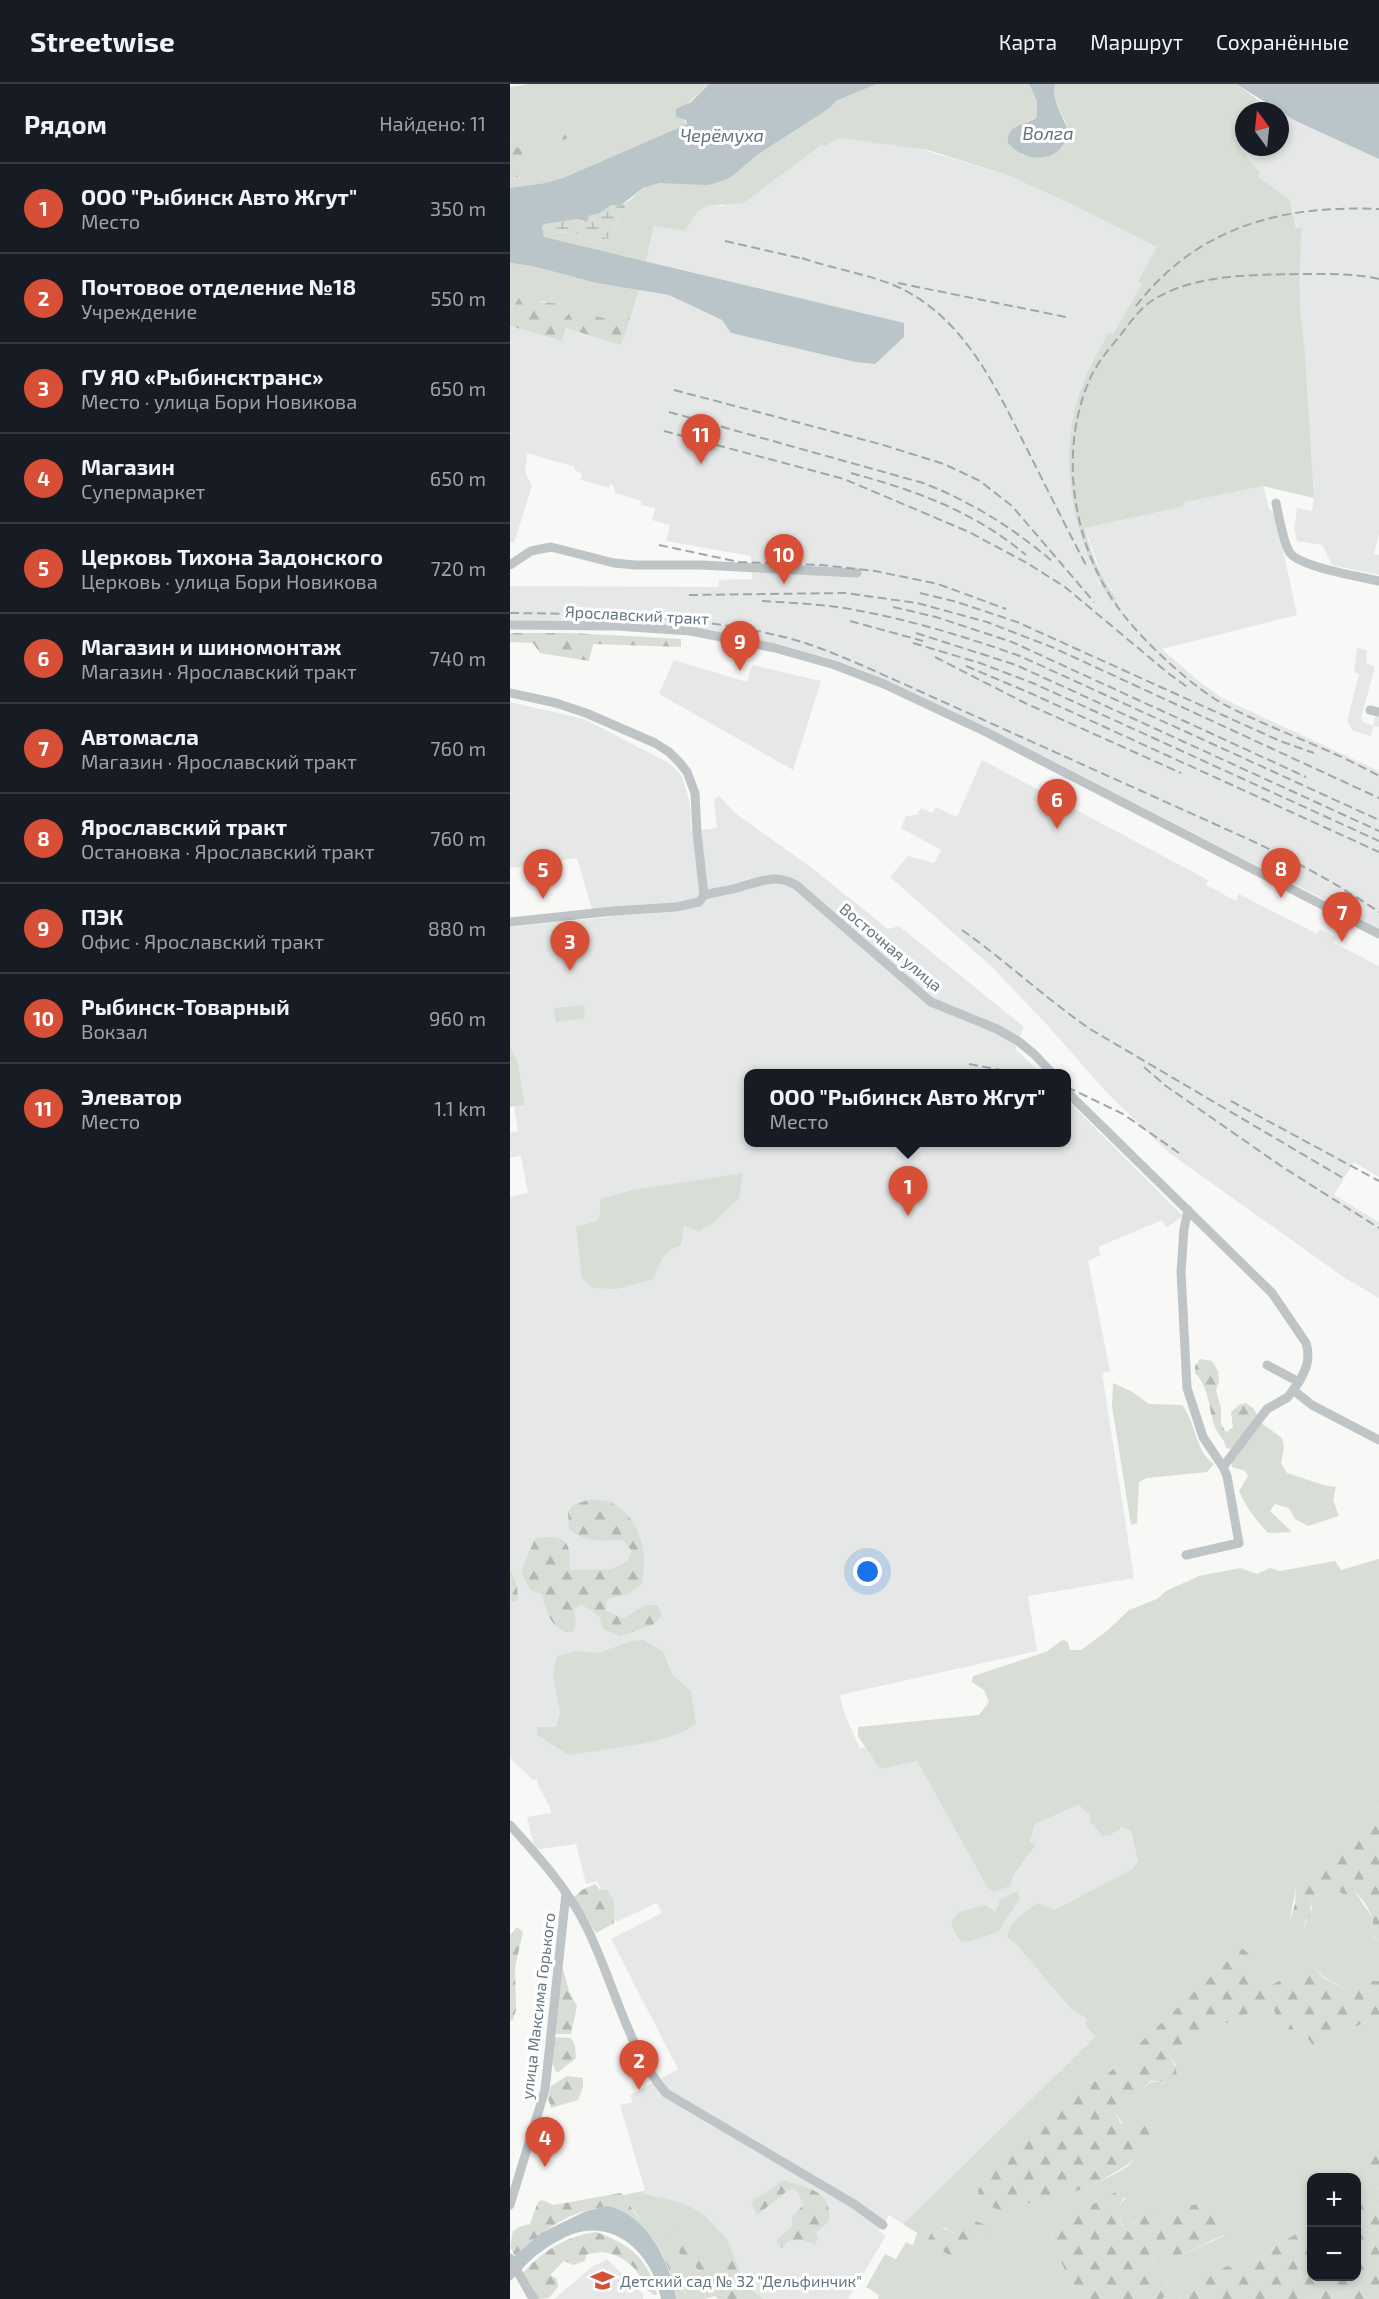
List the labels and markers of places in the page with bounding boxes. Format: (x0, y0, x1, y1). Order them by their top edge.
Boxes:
pin: 11 (682, 414, 720, 464)
pin: 10 (764, 534, 804, 584)
pin: 9 (720, 622, 760, 671)
pin: 6 (1038, 780, 1076, 829)
pin: 8 (1262, 848, 1300, 898)
pin: 5 (524, 850, 562, 899)
pin: 7 (1322, 892, 1362, 942)
pin: 3 (550, 922, 590, 971)
pin: 1 (888, 1166, 928, 1216)
pin: 2 (620, 2040, 658, 2090)
pin: 4 (525, 2118, 564, 2167)
school or university icon: Детский сад № 32 "Дельфинчик" (589, 2268, 615, 2294)
place label: Детский сад № 32 "Дельфинчик" (620, 2271, 862, 2290)

